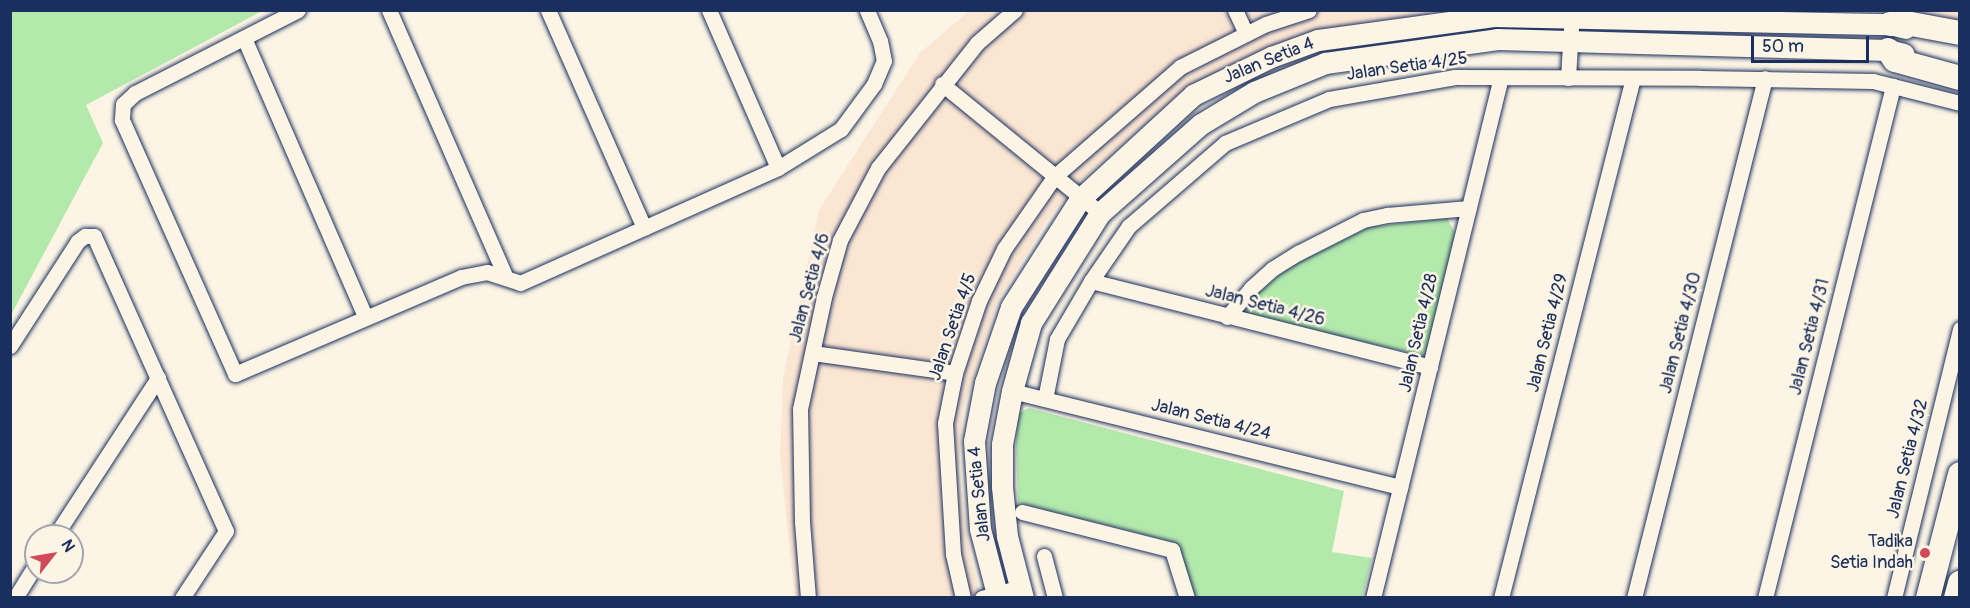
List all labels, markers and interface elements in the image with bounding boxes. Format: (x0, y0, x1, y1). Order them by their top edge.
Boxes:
scale bar (1754, 24, 1872, 62)
street label: Jalan Setia 4 (1221, 33, 1317, 89)
text: 50 m (1762, 35, 1804, 58)
street label: Jalan Setia 4/25 (1345, 48, 1469, 86)
street label: Jalan Setia 4/6 (785, 231, 835, 345)
street label: Jalan Setia 4/30 (1655, 270, 1707, 396)
street label: Jalan Setia 4/5 (925, 271, 981, 383)
street label: Jalan Setia 4/28 (1395, 271, 1443, 395)
street label: Jalan Setia 4/29 (1523, 271, 1573, 395)
street label: Jalan Setia 4/31 (1785, 277, 1835, 397)
street label: Jalan Setia 4/26 (1203, 281, 1327, 331)
street label: Jalan Setia 4/24 (1149, 395, 1273, 445)
street label: Jalan Setia 4/32 (1883, 397, 1933, 521)
street label: Jalan Setia 4 (964, 445, 996, 543)
north arrow (24, 524, 84, 584)
place label: Tadika Setia Indah (1830, 532, 1913, 574)
text: N (56, 536, 79, 556)
marker: Tadika Setia Indah (1918, 546, 1932, 560)

